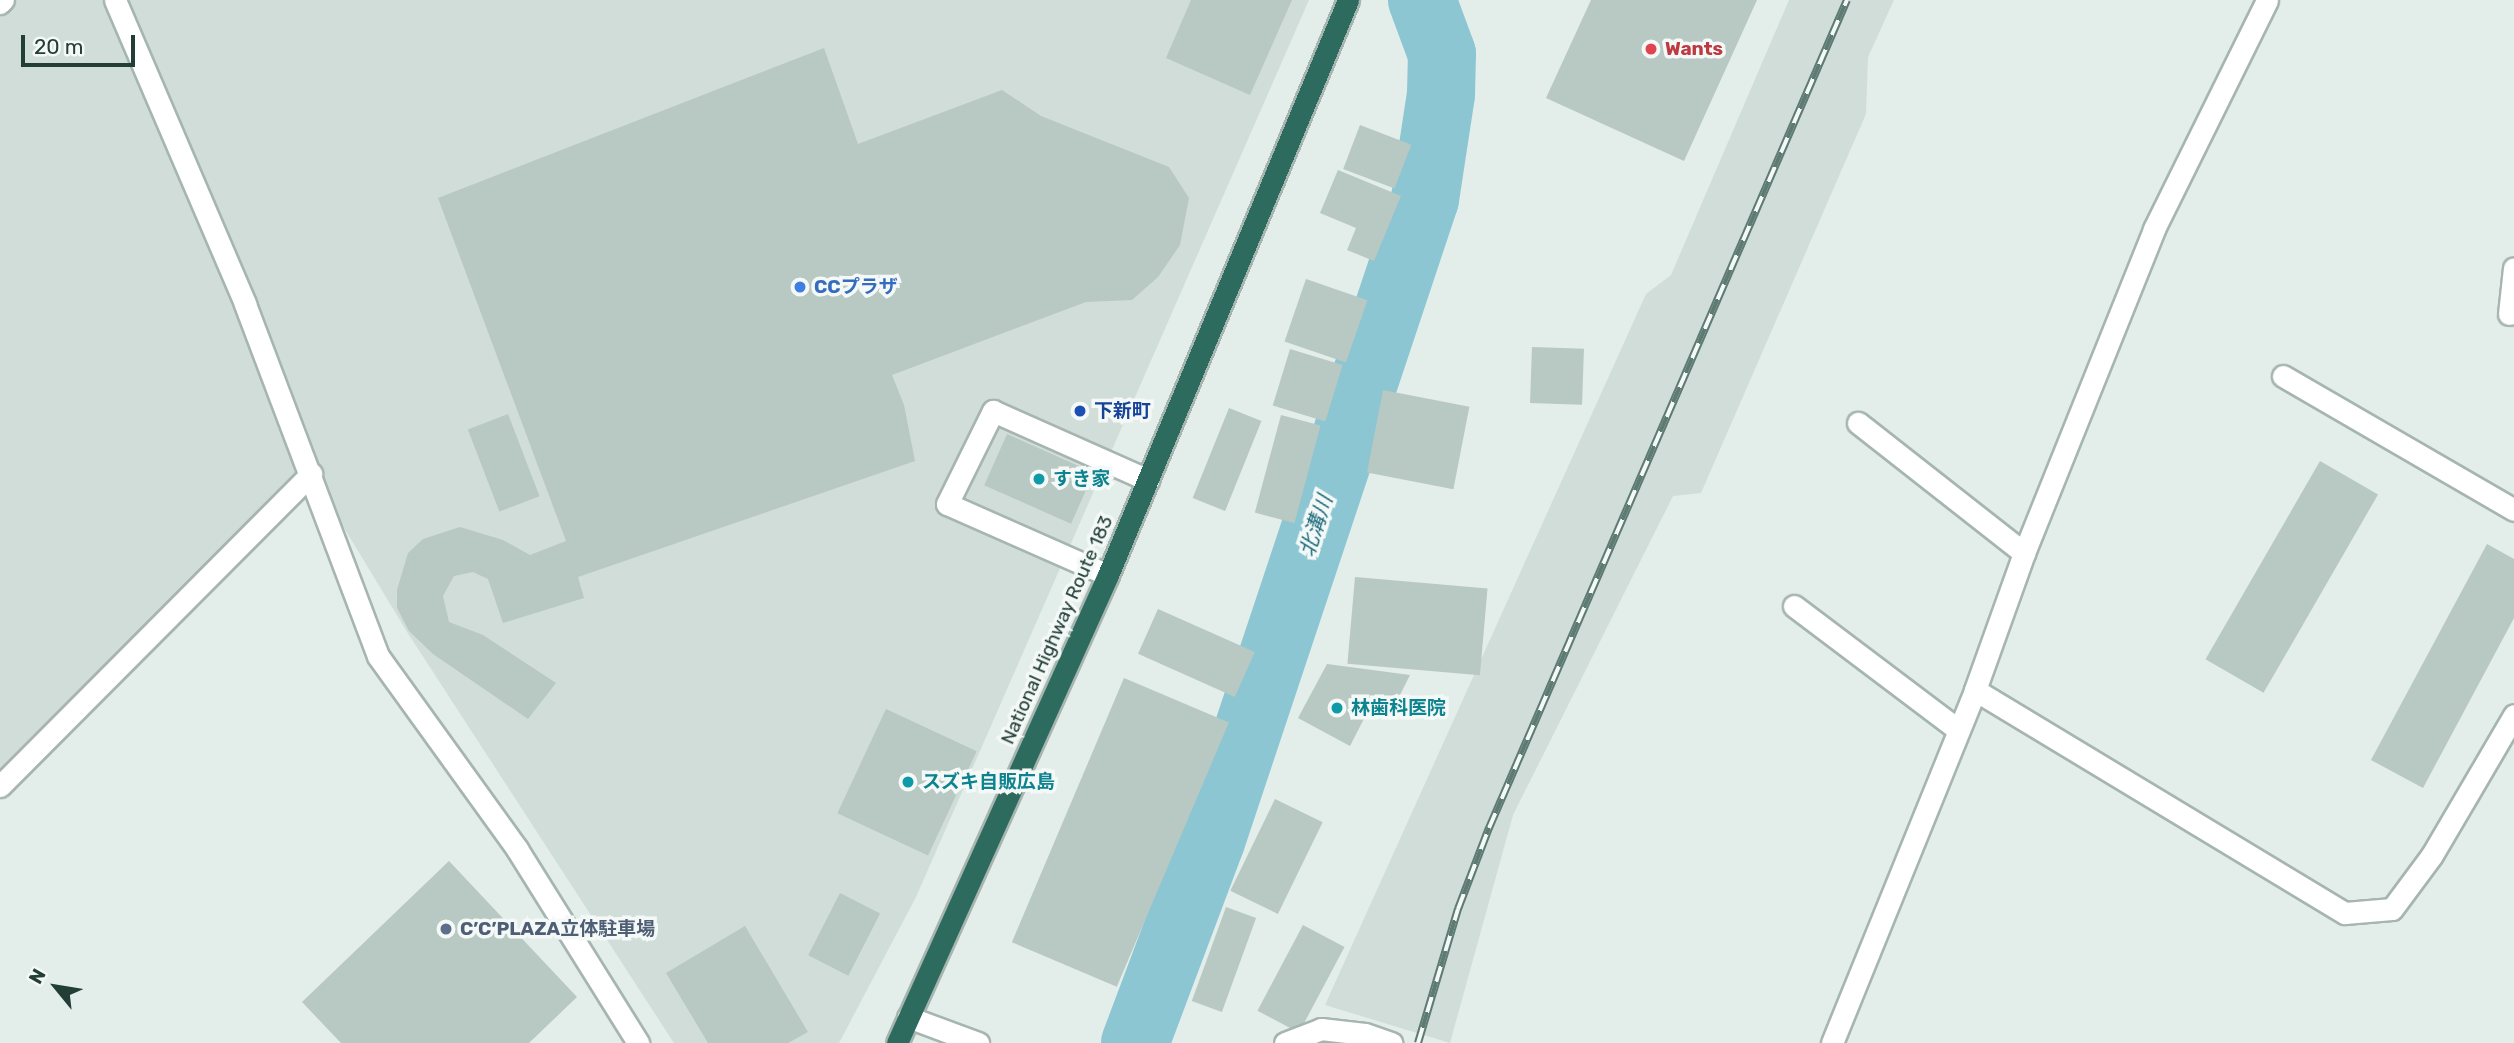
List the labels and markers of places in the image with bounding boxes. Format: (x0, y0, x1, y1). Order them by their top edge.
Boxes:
place label: Wants (1665, 38, 1723, 60)
marker: Wants (1643, 41, 1659, 57)
place label: CCプラザ (814, 276, 898, 298)
marker: CCプラザ (792, 279, 808, 295)
place label: 下新町 (1094, 400, 1151, 422)
marker: 下新町 (1072, 403, 1088, 419)
place label: すき家 (1053, 468, 1110, 490)
marker: すき家 (1031, 471, 1047, 487)
place label: 林歯科医院 (1351, 697, 1446, 719)
marker: 林歯科医院 (1329, 700, 1345, 716)
place label: スズキ自販広島 (922, 771, 1055, 793)
marker: スズキ自販広島 (900, 774, 916, 790)
place label: C’C’PLAZA立体駐車場 (460, 918, 655, 940)
marker: C’C’PLAZA立体駐車場 (438, 921, 454, 937)

